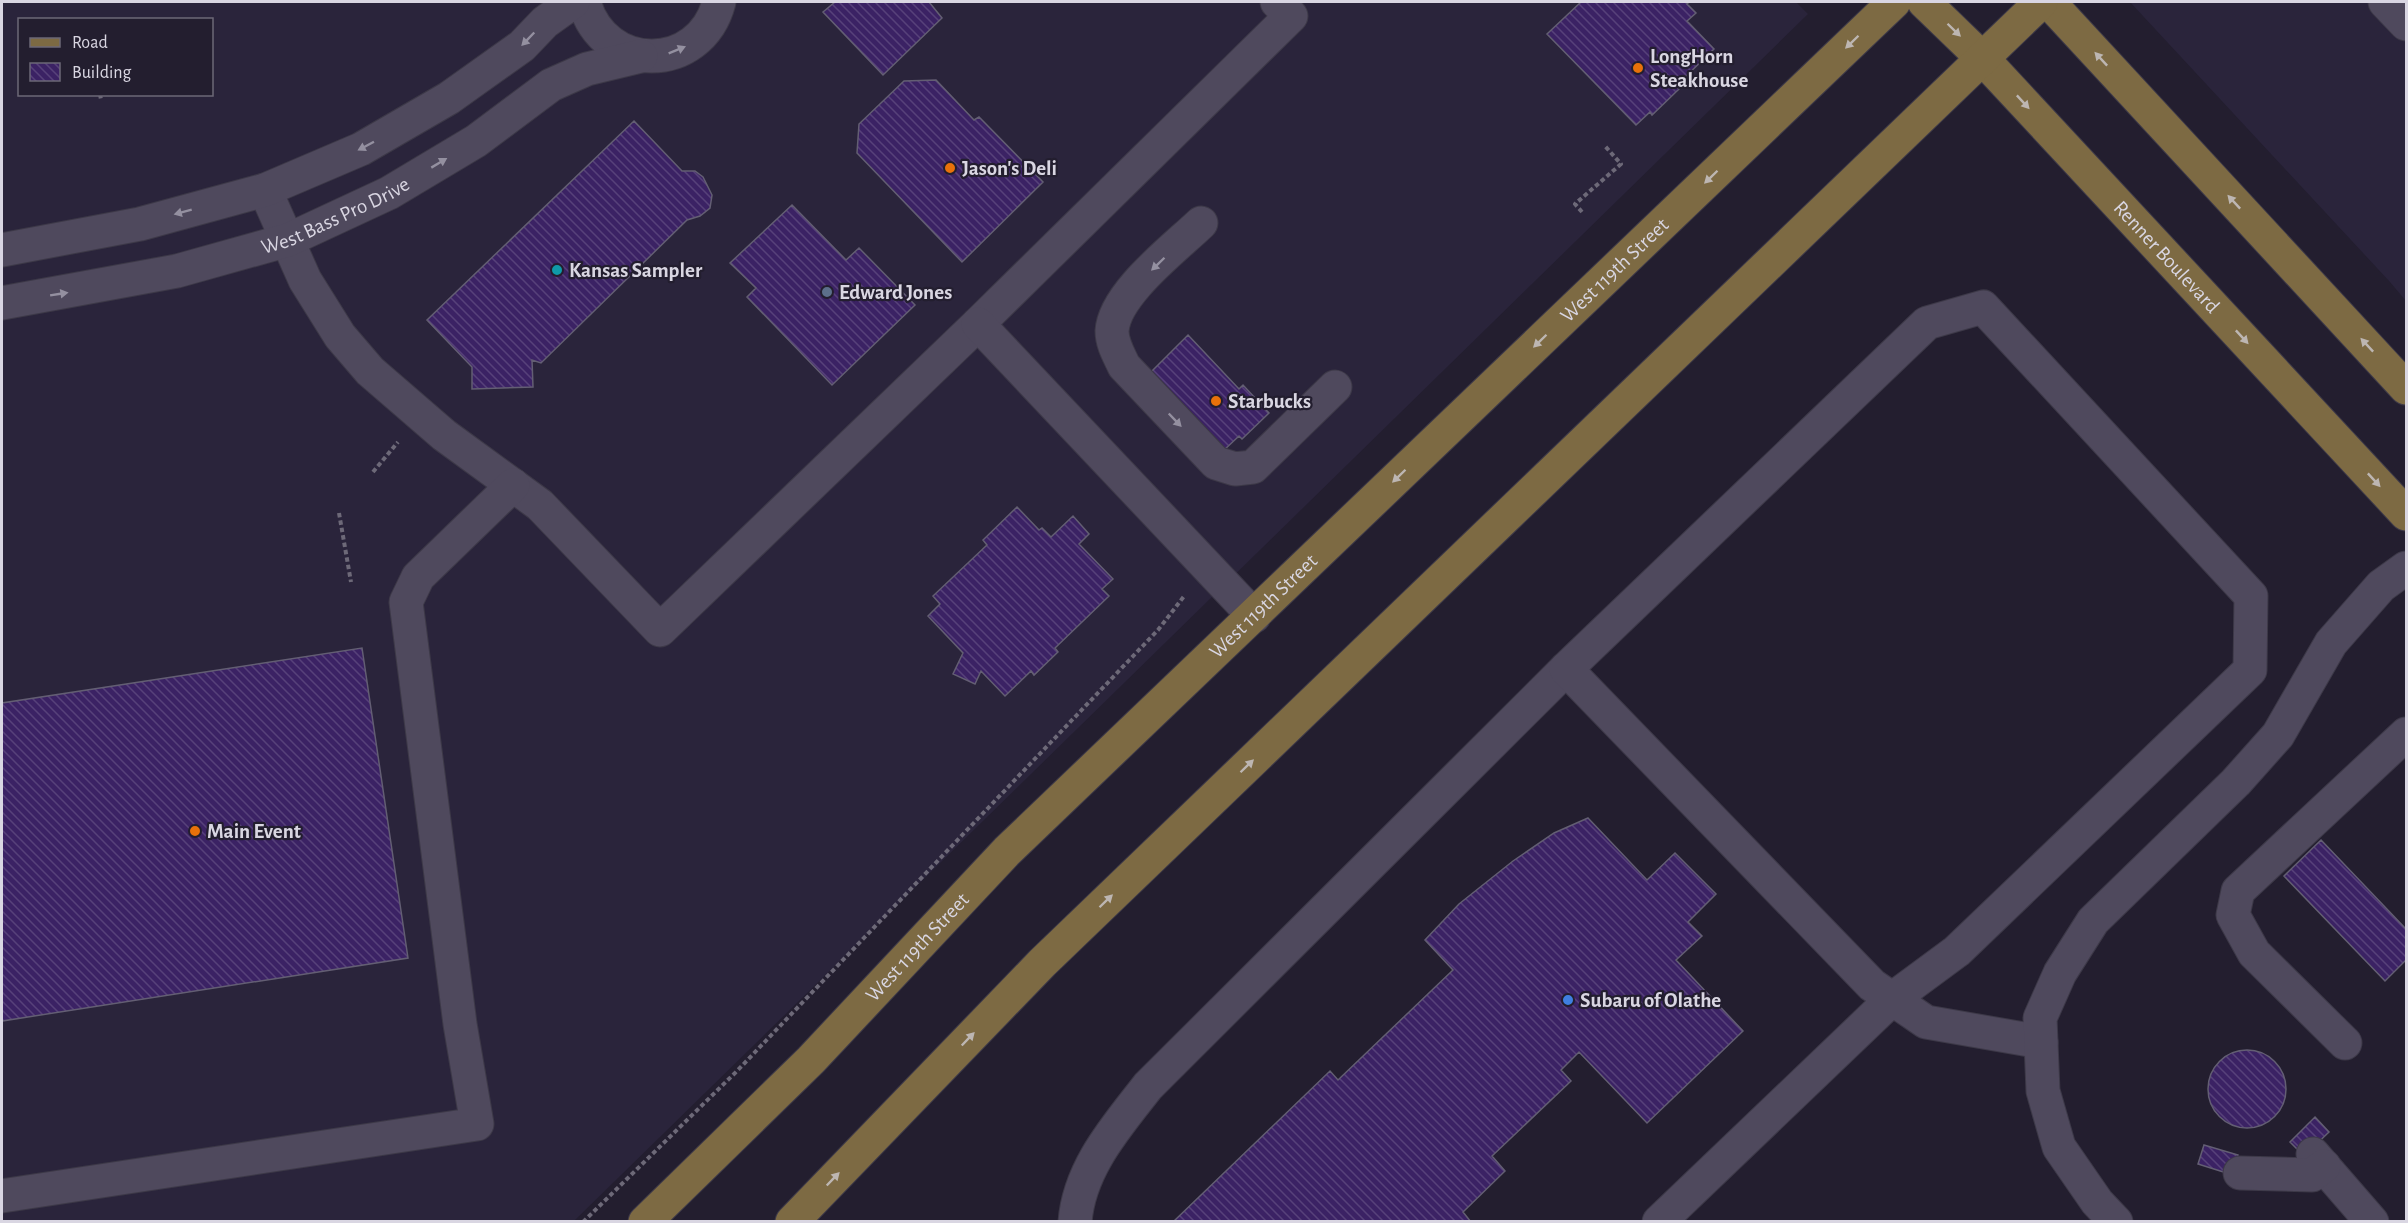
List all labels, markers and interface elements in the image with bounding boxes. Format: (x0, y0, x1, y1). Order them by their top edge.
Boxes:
legend (18, 18, 213, 96)
one-way arrow (1946, 23, 1960, 37)
one-way arrow (522, 32, 536, 46)
text: Road (72, 34, 108, 52)
one-way arrow (1844, 35, 1859, 49)
one-way arrow (668, 45, 686, 54)
place label: LongHorn Steakhouse (1650, 46, 1748, 91)
one-way arrow (2095, 52, 2108, 67)
marker: LongHorn Steakhouse (1631, 61, 1645, 75)
text: Building (72, 64, 132, 82)
one-way arrow (2016, 94, 2030, 109)
one-way arrow (357, 141, 374, 151)
one-way arrow (431, 158, 447, 169)
place label: Jason's Deli (962, 158, 1057, 179)
marker: Jason's Deli (943, 161, 957, 175)
one-way arrow (1704, 170, 1719, 183)
street label: West Bass Pro Drive (259, 173, 413, 258)
one-way arrow (2227, 194, 2241, 209)
street label: Renner Boulevard (2109, 197, 2223, 317)
one-way arrow (174, 208, 192, 217)
street label: West 119th Street (1557, 214, 1673, 326)
one-way arrow (1152, 256, 1166, 270)
place label: Kansas Sampler (569, 260, 703, 281)
marker: Kansas Sampler (550, 263, 564, 277)
place label: Edward Jones (839, 282, 952, 303)
marker: Edward Jones (820, 285, 834, 299)
one-way arrow (50, 290, 69, 299)
one-way arrow (2235, 329, 2248, 344)
one-way arrow (1533, 334, 1548, 347)
one-way arrow (2360, 337, 2374, 352)
place label: Starbucks (1228, 391, 1311, 412)
marker: Starbucks (1209, 394, 1223, 408)
one-way arrow (1168, 412, 1182, 426)
one-way arrow (1392, 469, 1407, 483)
one-way arrow (2367, 472, 2381, 486)
street label: West 119th Street (1205, 550, 1322, 662)
one-way arrow (1239, 759, 1254, 773)
place label: Main Event (207, 821, 301, 842)
marker: Main Event (188, 824, 202, 838)
street label: West 119th Street (862, 889, 973, 1006)
one-way arrow (1099, 894, 1114, 908)
place label: Subaru of Olathe (1580, 990, 1721, 1011)
marker: Subaru of Olathe (1561, 993, 1575, 1007)
one-way arrow (961, 1032, 975, 1046)
one-way arrow (826, 1172, 840, 1187)

